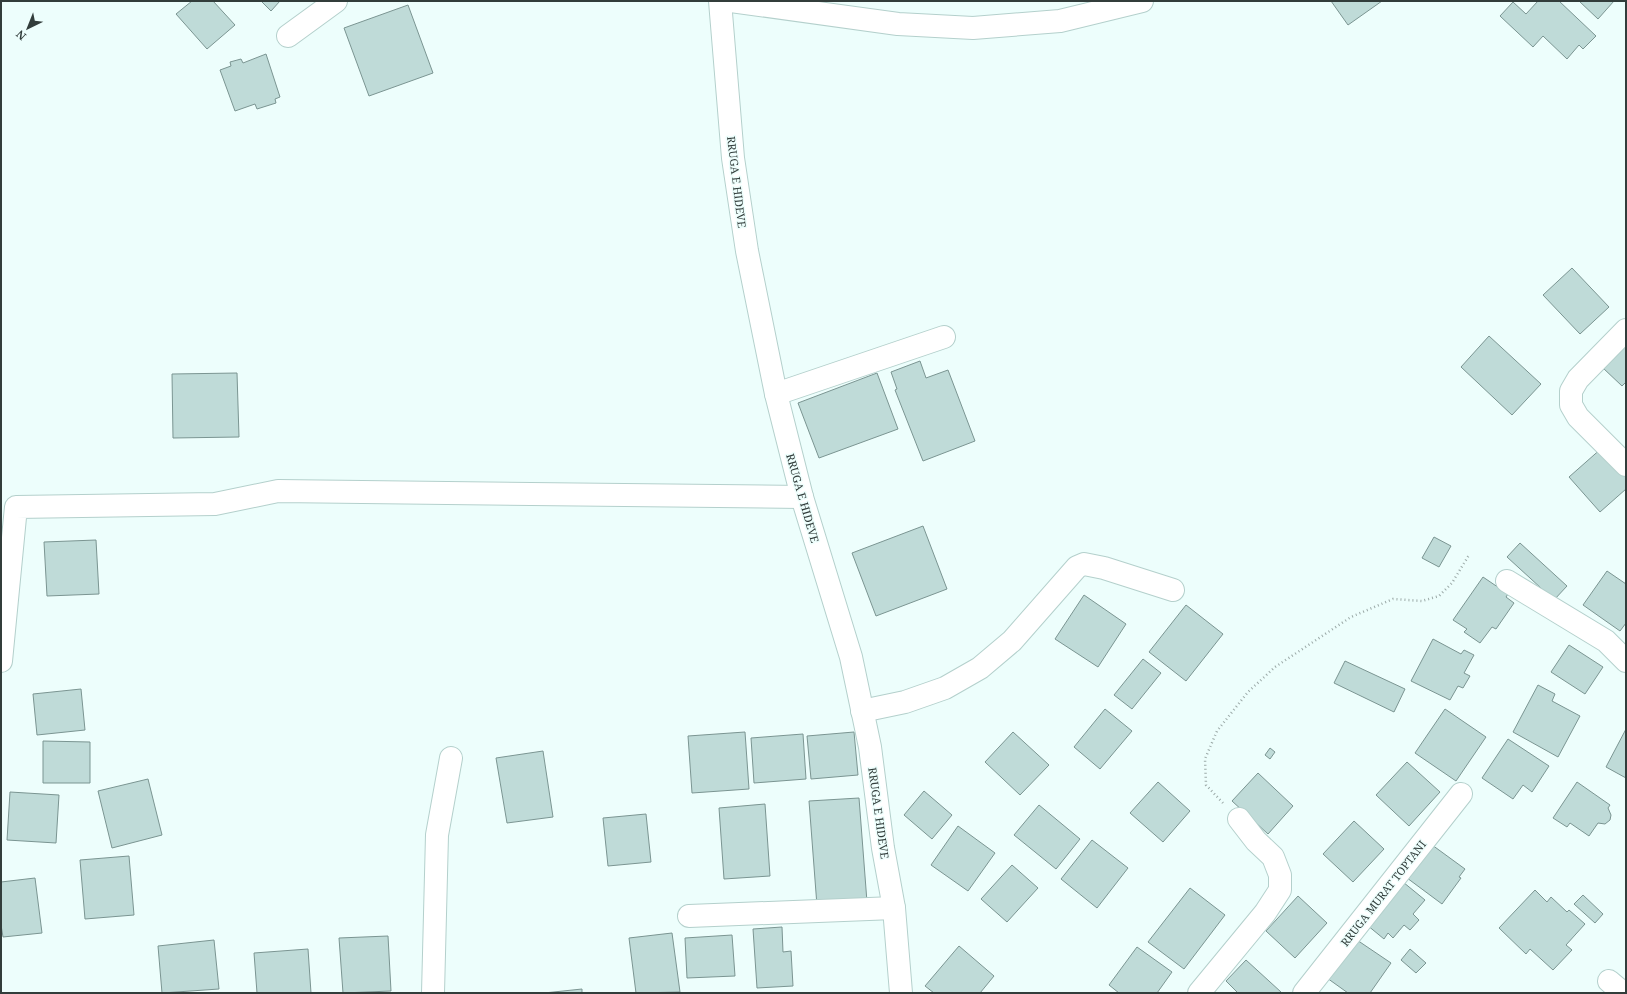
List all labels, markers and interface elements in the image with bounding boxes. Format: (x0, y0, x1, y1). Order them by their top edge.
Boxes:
north arrow (8, 8, 48, 48)
text: N (12, 27, 29, 44)
street label: RRUGA E HIDEVE (724, 135, 750, 229)
street label: RRUGA E HIDEVE (783, 452, 823, 544)
street label: RRUGA E HIDEVE (865, 766, 893, 860)
street label: RRUGA MURAT TOPTANI (1337, 837, 1429, 949)

